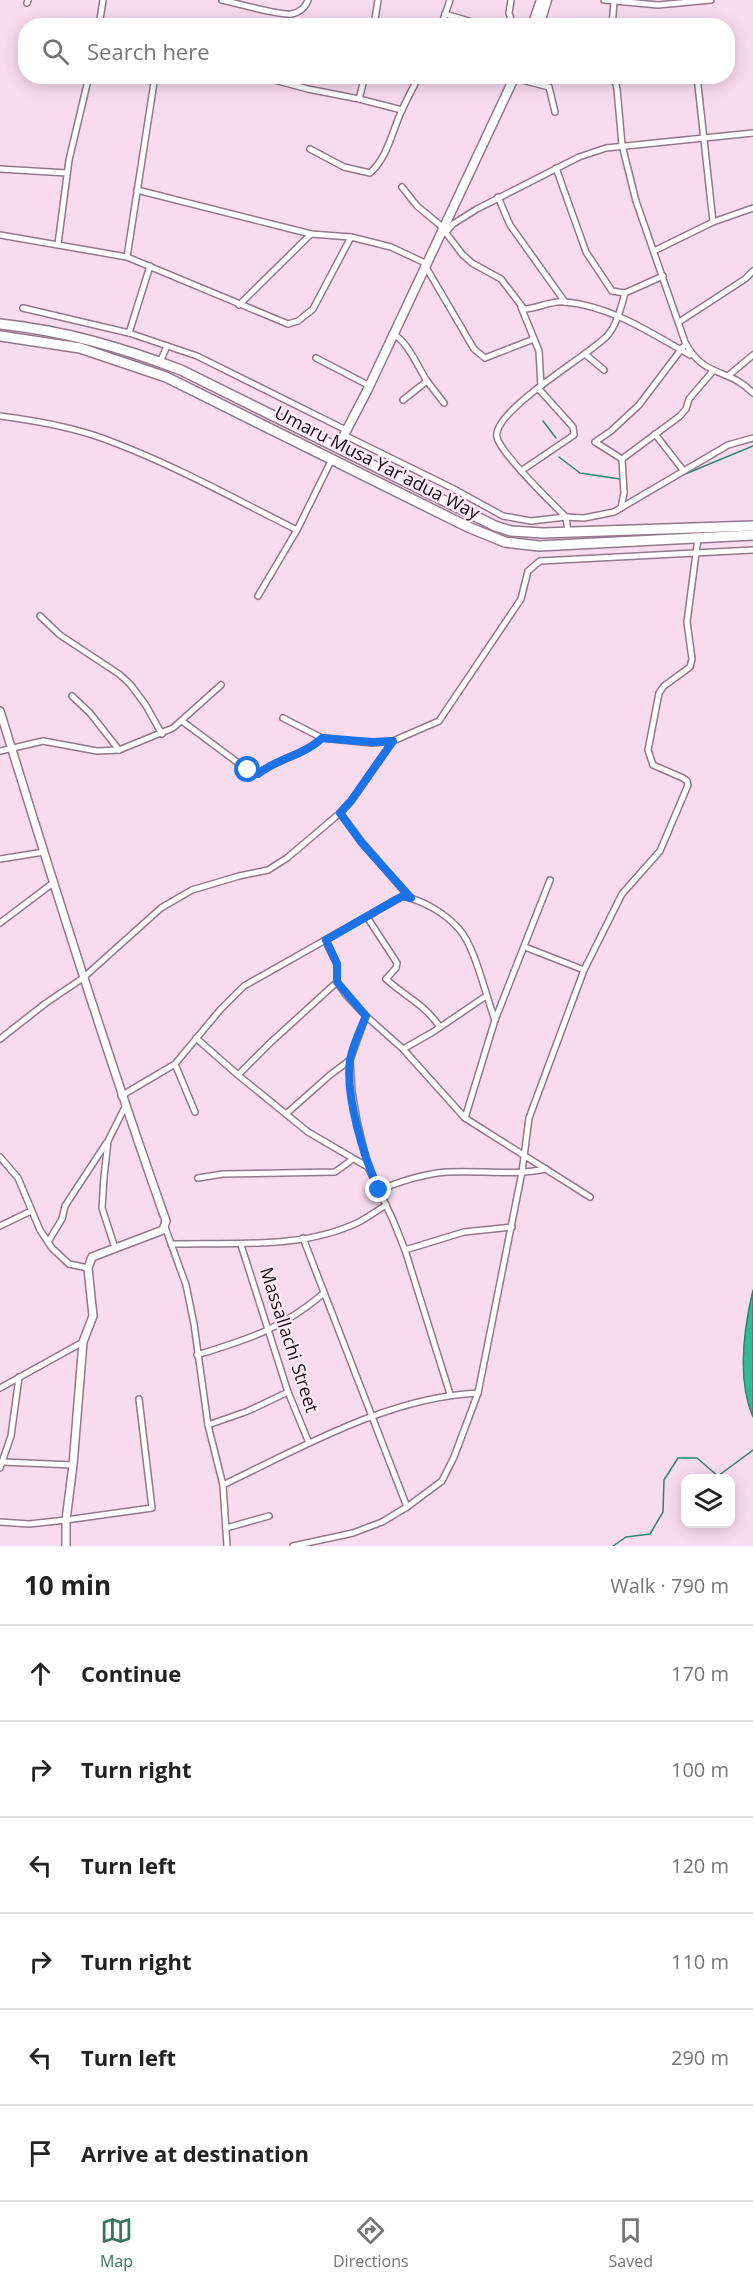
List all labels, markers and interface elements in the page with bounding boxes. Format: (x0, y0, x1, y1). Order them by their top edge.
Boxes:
search box (18, 18, 735, 84)
icon: search (39, 35, 72, 68)
text: Search here (87, 36, 210, 66)
street label: Umaru Musa Yar'adua Way (271, 400, 485, 525)
route start (234, 756, 260, 782)
route end (365, 1176, 391, 1202)
street label: Massallachi Street (255, 1264, 325, 1415)
map controls (681, 1474, 735, 1528)
button: layers (681, 1474, 735, 1528)
text: 10 min (24, 1567, 111, 1603)
text: Walk · 790 m (610, 1572, 729, 1599)
icon: ahead (24, 1657, 57, 1690)
text: Continue (81, 1658, 181, 1688)
text: 170 m (671, 1660, 729, 1687)
icon: right (24, 1753, 57, 1786)
text: Turn right (81, 1754, 192, 1784)
text: 100 m (671, 1756, 729, 1783)
icon: left (24, 1849, 57, 1882)
text: Turn left (81, 1850, 176, 1880)
text: 120 m (671, 1852, 729, 1879)
icon: right (24, 1945, 57, 1978)
text: Turn right (81, 1946, 192, 1976)
text: 110 m (671, 1948, 729, 1975)
icon: left (24, 2041, 57, 2074)
text: Turn left (81, 2042, 176, 2072)
text: 290 m (671, 2044, 729, 2071)
icon: arrive (24, 2137, 57, 2170)
text: Arrive at destination (81, 2138, 309, 2168)
tab: Map (100, 2214, 133, 2272)
tab: Directions (333, 2214, 409, 2272)
tab: Saved (609, 2214, 653, 2272)

